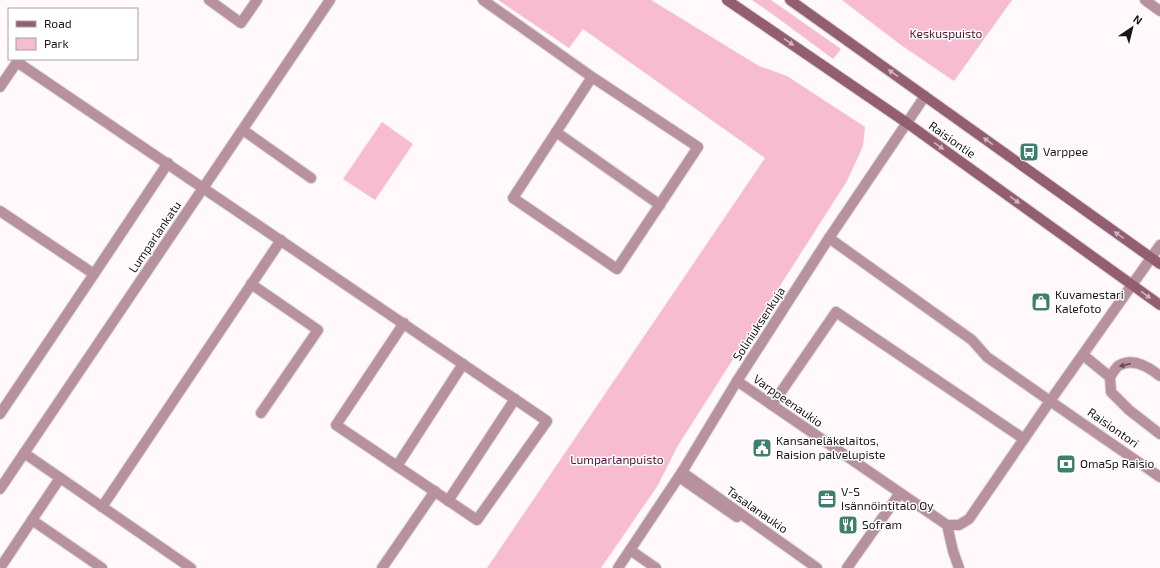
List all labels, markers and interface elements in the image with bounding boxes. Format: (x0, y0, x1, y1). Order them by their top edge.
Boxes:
legend (8, 8, 138, 60)
north arrow (1112, 8, 1152, 48)
text: N (1131, 12, 1145, 27)
text: Road (44, 16, 72, 30)
park label: Keskuspuisto (910, 26, 983, 40)
text: Park (44, 36, 69, 50)
one-way arrow (784, 38, 794, 46)
one-way arrow (888, 69, 898, 77)
street label: Raisiontie (927, 118, 979, 160)
one-way arrow (983, 137, 993, 145)
bus stop icon: Varppee (1018, 141, 1040, 163)
one-way arrow (933, 142, 944, 150)
place label: Varppee (1043, 144, 1088, 158)
one-way arrow (1010, 196, 1021, 205)
street label: Lumparlankatu (125, 198, 183, 275)
one-way arrow (1114, 231, 1125, 239)
street label: Soliniuksenkuja (729, 284, 788, 363)
place label: Kuvamestari Kalefoto (1055, 287, 1124, 315)
shop icon: Kuvamestari Kalefoto (1030, 291, 1052, 313)
one-way arrow (1141, 291, 1151, 299)
one-way arrow (1119, 362, 1132, 368)
street label: Varppeenaukio (751, 371, 826, 429)
street label: Raisiontori (1085, 405, 1142, 450)
place label: Kansaneläkelaitos, Raision palvelupiste (776, 433, 886, 461)
public building icon: Kansaneläkelaitos, Raision palvelupiste (751, 437, 773, 459)
park label: Lumparlanpuisto (570, 452, 664, 466)
bank icon: OmaSp Raisio (1055, 453, 1077, 475)
place label: OmaSp Raisio (1080, 456, 1155, 470)
street label: Tasalanaukio (724, 483, 791, 536)
place label: V-S Isännöintitalo Oy (841, 484, 934, 512)
office icon: V-S Isännöintitalo Oy (816, 488, 838, 510)
restaurant icon: Sofram (837, 514, 859, 536)
place label: Sofram (862, 517, 902, 531)

